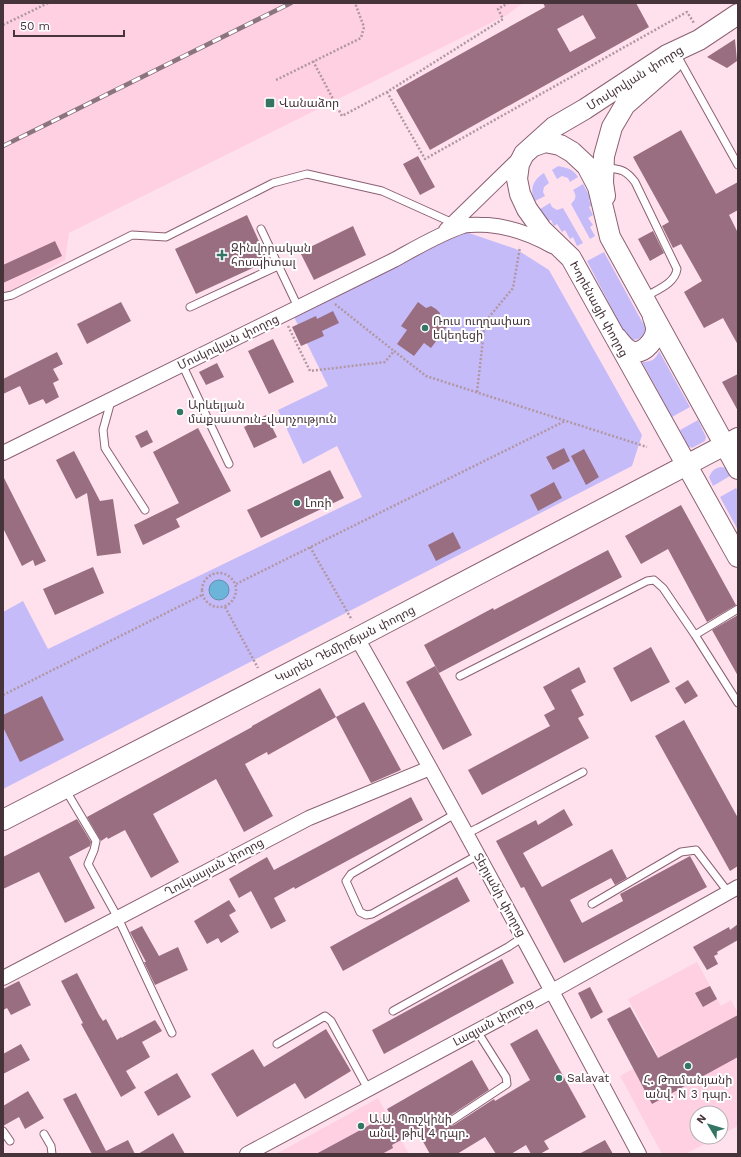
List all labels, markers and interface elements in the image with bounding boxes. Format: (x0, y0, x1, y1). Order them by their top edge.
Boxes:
scale bar (14, 12, 124, 38)
text: 50 m (20, 19, 50, 33)
street label: Մոսկովյան փողոց (584, 43, 686, 113)
place label: Վանաձոր (279, 96, 339, 110)
marker: Վանաձոր (264, 97, 276, 109)
place label: Զինվորական հոսպիտալ (231, 241, 311, 269)
marker: Զինվորական հոսպիտալ (216, 249, 228, 261)
street label: Խորենացի փողոց (567, 259, 631, 359)
street label: Մոսկովյան փողոց (175, 311, 281, 373)
place label: Ռուս ուղղափառ եկեղեցի (433, 314, 531, 342)
marker: Ռուս ուղղափառ եկեղեցի (420, 323, 430, 333)
place label: Արևելյան մաքսատուն-վարչություն (188, 398, 337, 426)
marker: Արևելյան մաքսատուն-վարչություն (175, 407, 185, 417)
place label: Լոռի (305, 496, 332, 510)
marker: Լոռի (292, 498, 302, 508)
street label: Կարեն Դեմիրճյան փողոց (273, 603, 417, 685)
street label: Ղուկասյան փողոց (162, 835, 266, 899)
street label: Տերյանի փողոց (471, 851, 529, 939)
street label: Լազյան փողոց (451, 995, 535, 1049)
marker: Հ. Թումանյանի անվ. N 3 դպր. (683, 1061, 693, 1071)
place label: Salavat (567, 1071, 609, 1085)
marker: Salavat (554, 1073, 564, 1083)
place label: Հ. Թումանյանի անվ. N 3 դպր. (644, 1073, 732, 1101)
north arrow (689, 1105, 729, 1145)
place label: Ա.Ս. Պուշկինի անվ. թիվ 4 դպր. (369, 1112, 469, 1140)
text: N (694, 1112, 709, 1126)
marker: Ա.Ս. Պուշկինի անվ. թիվ 4 դպր. (356, 1121, 366, 1131)

